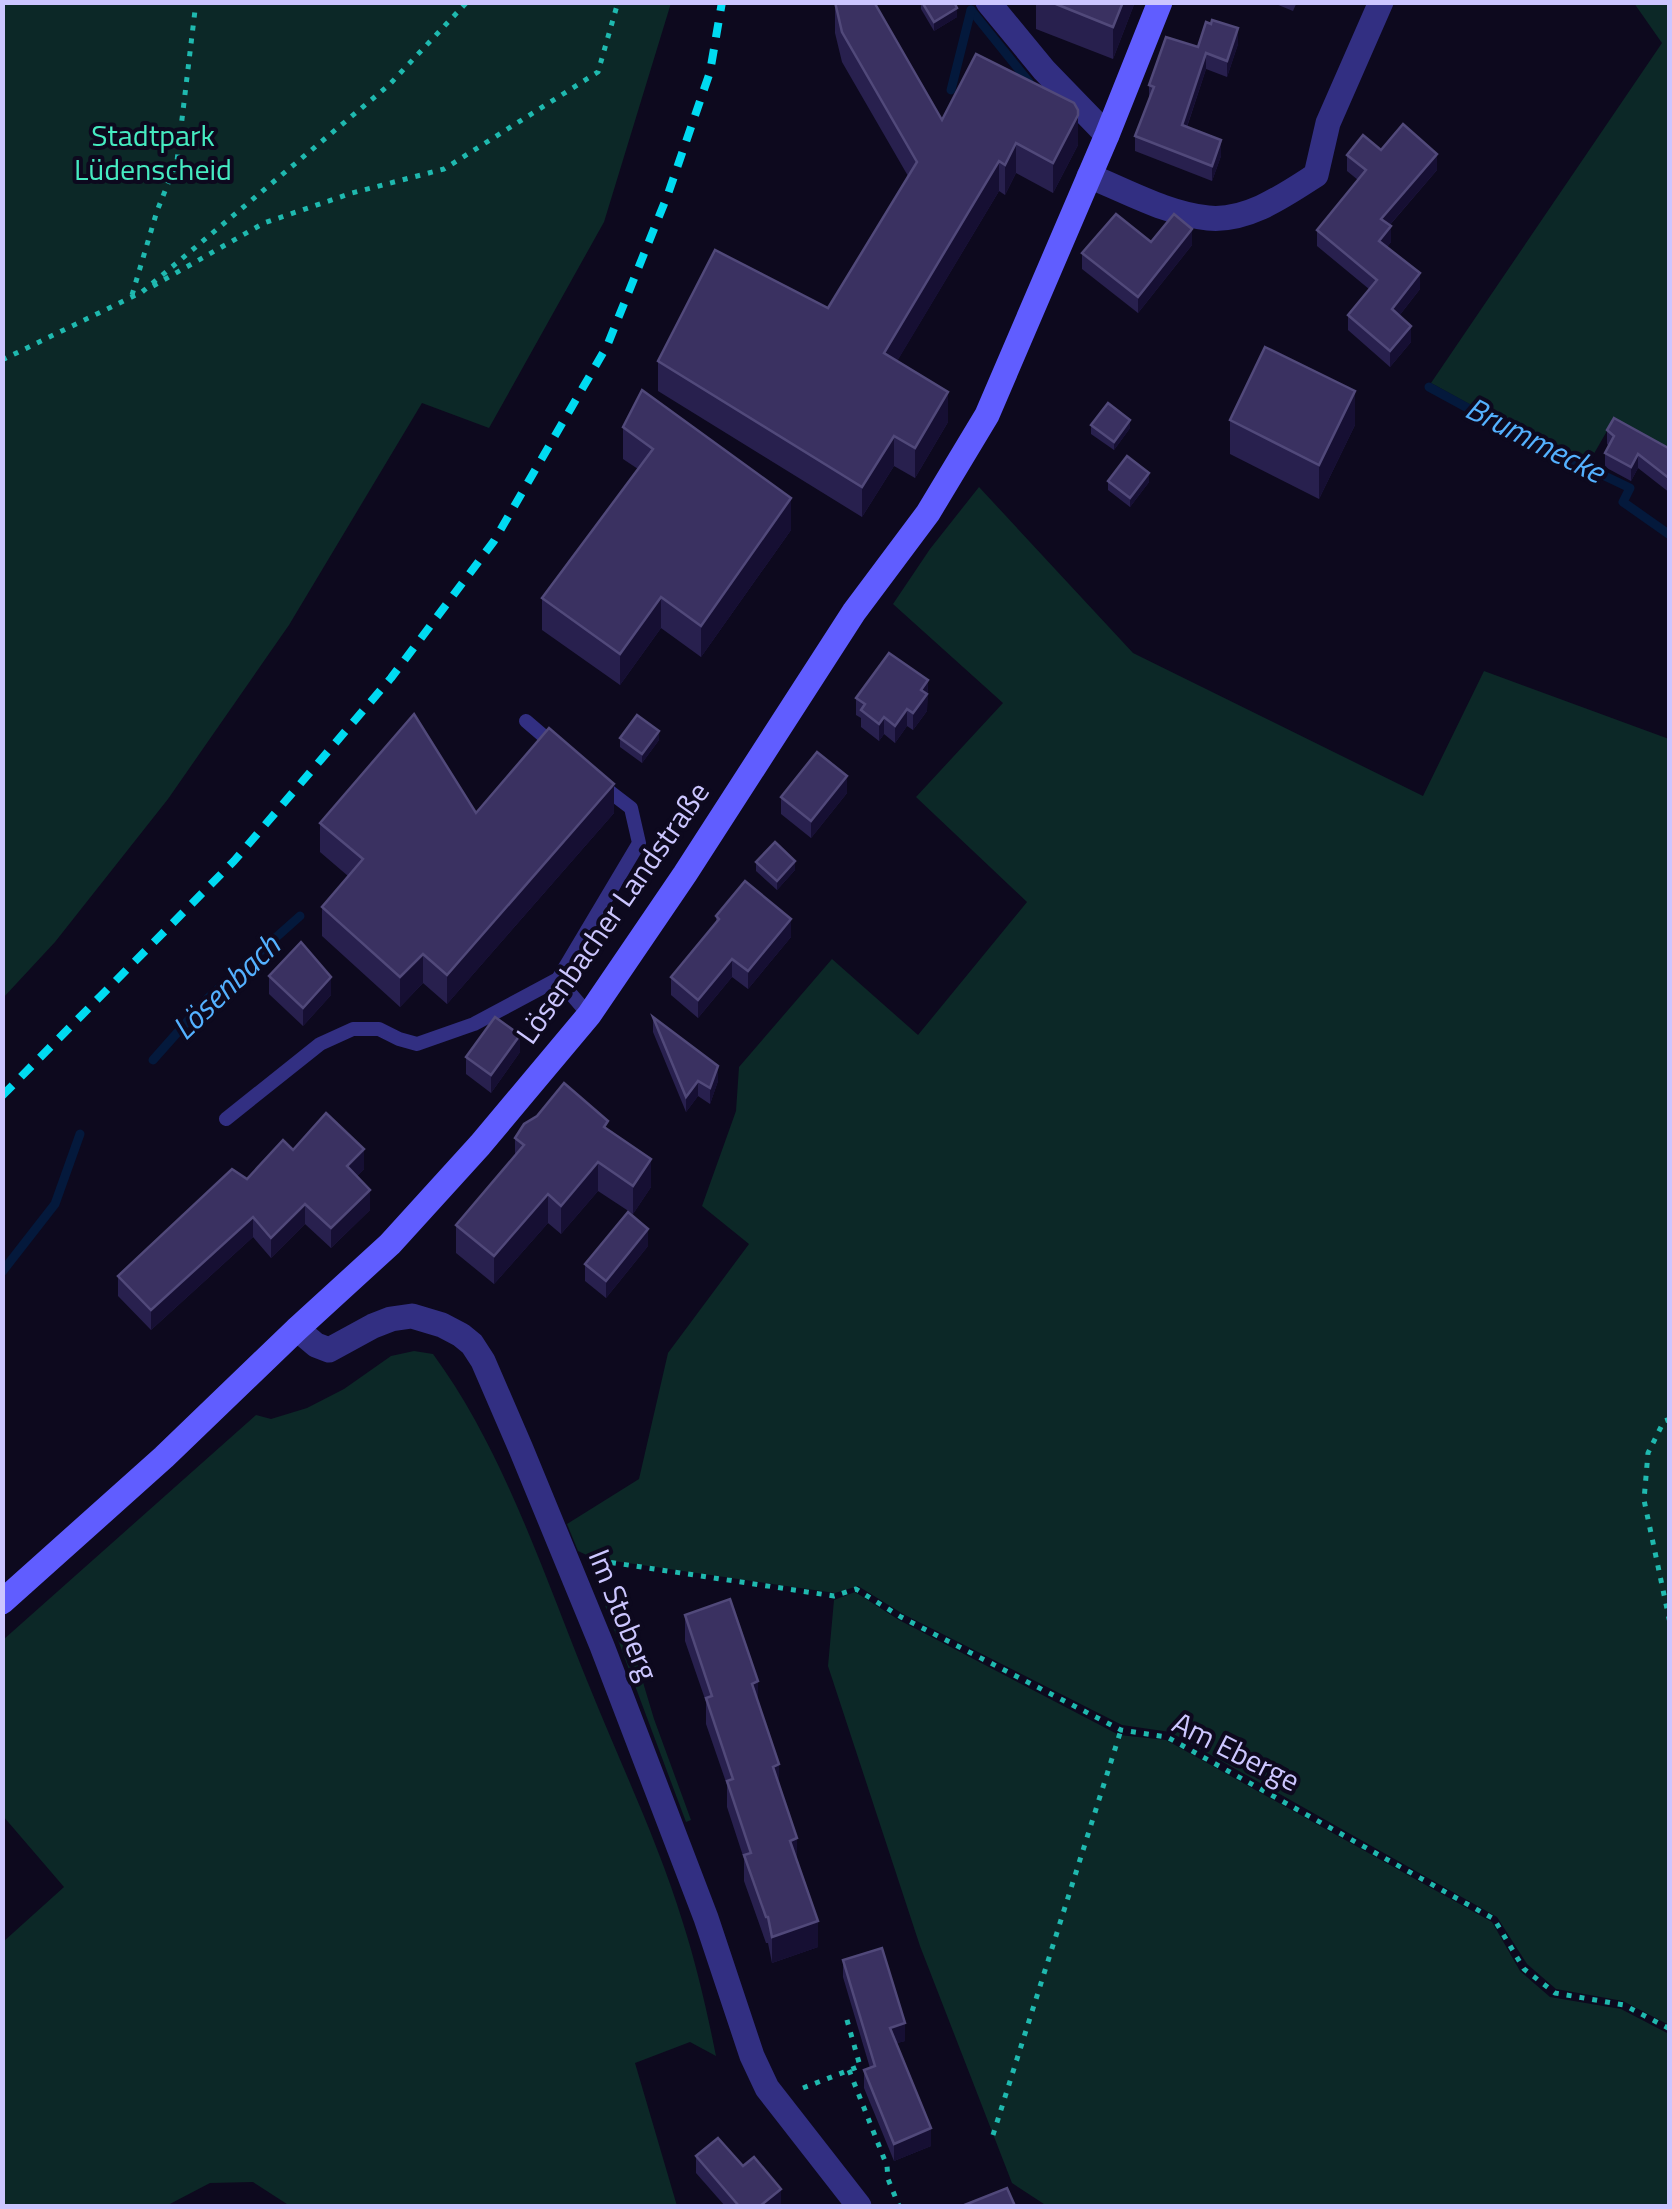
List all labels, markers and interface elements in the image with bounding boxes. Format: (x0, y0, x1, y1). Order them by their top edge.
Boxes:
park label: Stadtpark Lüdenscheid (74, 112, 232, 192)
water label: Brummecke (1458, 384, 1615, 496)
street label: Lösenbacher Landstraße (504, 772, 720, 1053)
water label: Lösenbach (160, 922, 291, 1050)
street label: Im Stoberg (577, 1542, 671, 1687)
street label: Am Eberge (1165, 1699, 1308, 1803)

